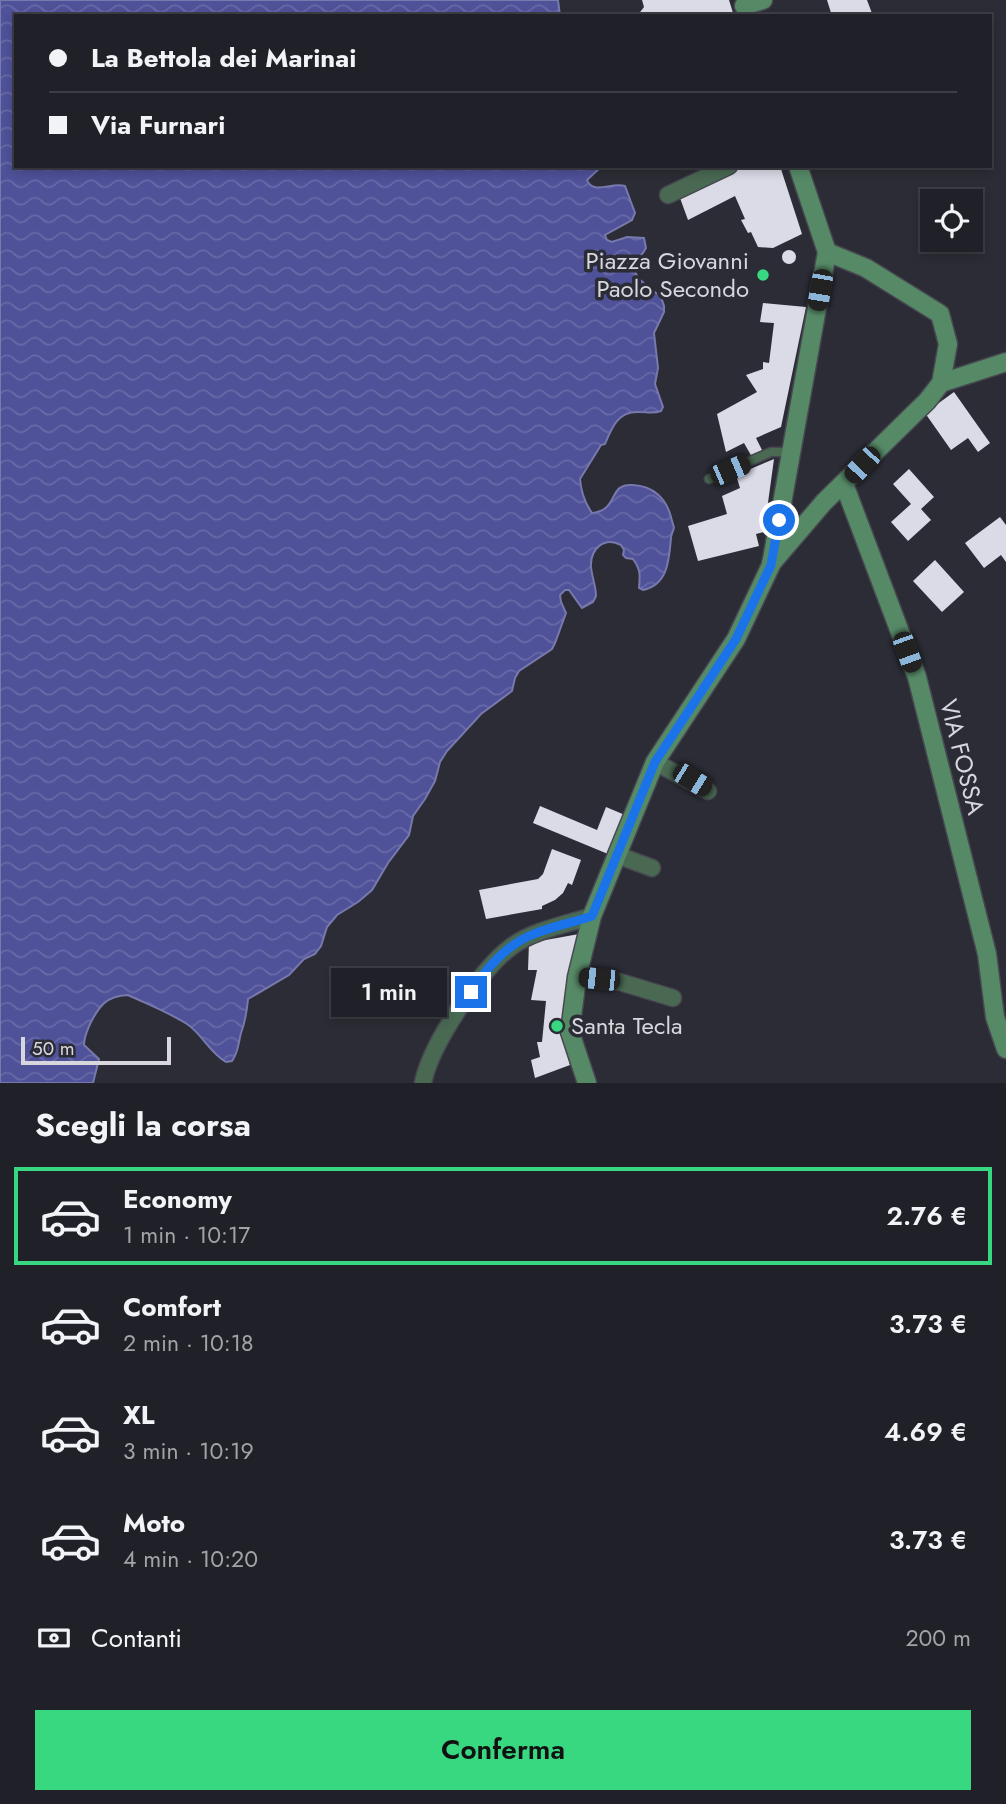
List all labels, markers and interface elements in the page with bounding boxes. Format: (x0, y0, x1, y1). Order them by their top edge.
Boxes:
text: La Bettola dei Marinai (91, 39, 357, 77)
text: Via Furnari (91, 106, 225, 144)
map controls (920, 189, 983, 252)
button: locate (920, 189, 983, 252)
place label: Piazza Giovanni Paolo Secondo (585, 243, 749, 306)
marker: Piazza Giovanni Paolo Secondo (755, 267, 771, 283)
car (807, 267, 834, 313)
car (840, 442, 885, 488)
car (707, 452, 754, 488)
route start (763, 504, 795, 536)
car (890, 629, 925, 675)
street label: VIA FOSSA (931, 695, 994, 818)
car (669, 760, 716, 800)
car (578, 966, 621, 992)
callout: 1 min (331, 968, 447, 1016)
text: 1 min (361, 975, 417, 1009)
route end (455, 976, 487, 1008)
place label: Santa Tecla (571, 1008, 682, 1043)
marker: Santa Tecla (549, 1018, 565, 1034)
scale bar (21, 1034, 172, 1066)
text: 50 m (32, 1035, 75, 1062)
text: Scegli la corsa (35, 1102, 251, 1148)
text: Economy (123, 1180, 232, 1218)
icon: car (39, 1185, 102, 1248)
text: 2.76 € (887, 1197, 967, 1235)
text: 1 min · 10:17 (123, 1218, 250, 1252)
text: Comfort (123, 1288, 221, 1326)
icon: car (39, 1293, 102, 1356)
text: 3.73 € (889, 1305, 967, 1343)
text: 2 min · 10:18 (123, 1326, 254, 1360)
text: XL (123, 1396, 155, 1434)
icon: car (39, 1401, 102, 1464)
text: 4.69 € (884, 1413, 967, 1451)
text: 3 min · 10:19 (123, 1434, 254, 1468)
text: Moto (123, 1504, 185, 1542)
icon: car (39, 1509, 102, 1572)
text: 3.73 € (889, 1521, 967, 1559)
text: 4 min · 10:20 (123, 1542, 258, 1576)
icon: cash (35, 1619, 73, 1657)
text: Contanti (91, 1619, 182, 1657)
text: 200 m (905, 1621, 971, 1655)
button: Conferma (35, 1710, 971, 1790)

